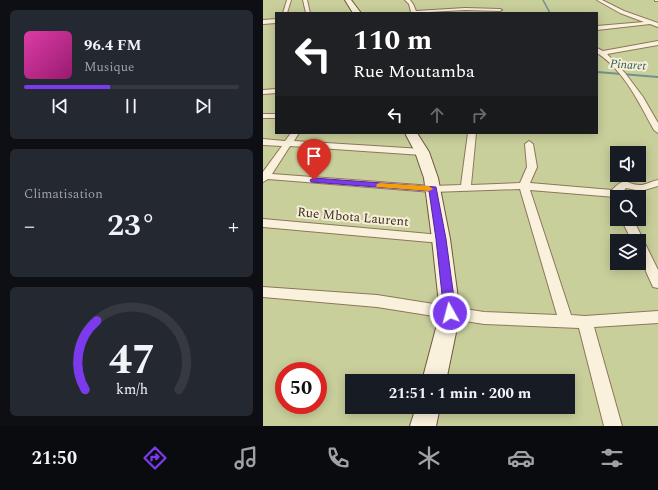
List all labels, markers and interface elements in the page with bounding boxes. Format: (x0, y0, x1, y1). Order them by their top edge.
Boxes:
text: 110 m (353, 19, 432, 62)
icon: left (287, 28, 339, 80)
text: 96.4 FM (84, 34, 141, 57)
water label: Pinaret (609, 54, 647, 76)
text: Musique (84, 57, 134, 77)
text: Rue Moutamba (353, 58, 475, 85)
icon: previous (49, 95, 71, 117)
icon: pause (120, 95, 142, 117)
icon: next (192, 95, 214, 117)
icon: left (384, 104, 406, 126)
icon: ahead (426, 104, 448, 126)
icon: right (468, 104, 490, 126)
pin (297, 139, 331, 180)
icon: arrive (303, 145, 325, 167)
map controls (610, 146, 646, 270)
button: sound (610, 146, 646, 182)
text: Climatisation (24, 184, 103, 204)
button: search (610, 190, 646, 226)
street label: Rue Mbota Laurent (296, 202, 410, 232)
text: 23° (107, 203, 156, 249)
text: − (24, 210, 35, 243)
text: + (228, 210, 239, 243)
button: layers (610, 234, 646, 270)
position arrow (429, 292, 471, 334)
text: 47 (108, 328, 155, 391)
speed limit sign: 50 (275, 362, 327, 414)
text: km/h (115, 378, 148, 400)
text: 21:51 · 1 min · 200 m (389, 382, 531, 405)
icon: directions (141, 444, 169, 472)
icon: music (232, 444, 260, 472)
icon: phone (324, 444, 352, 472)
icon: climate (415, 444, 443, 472)
icon: car (507, 444, 535, 472)
icon: filters (598, 444, 626, 472)
text: 21:50 (32, 445, 77, 472)

